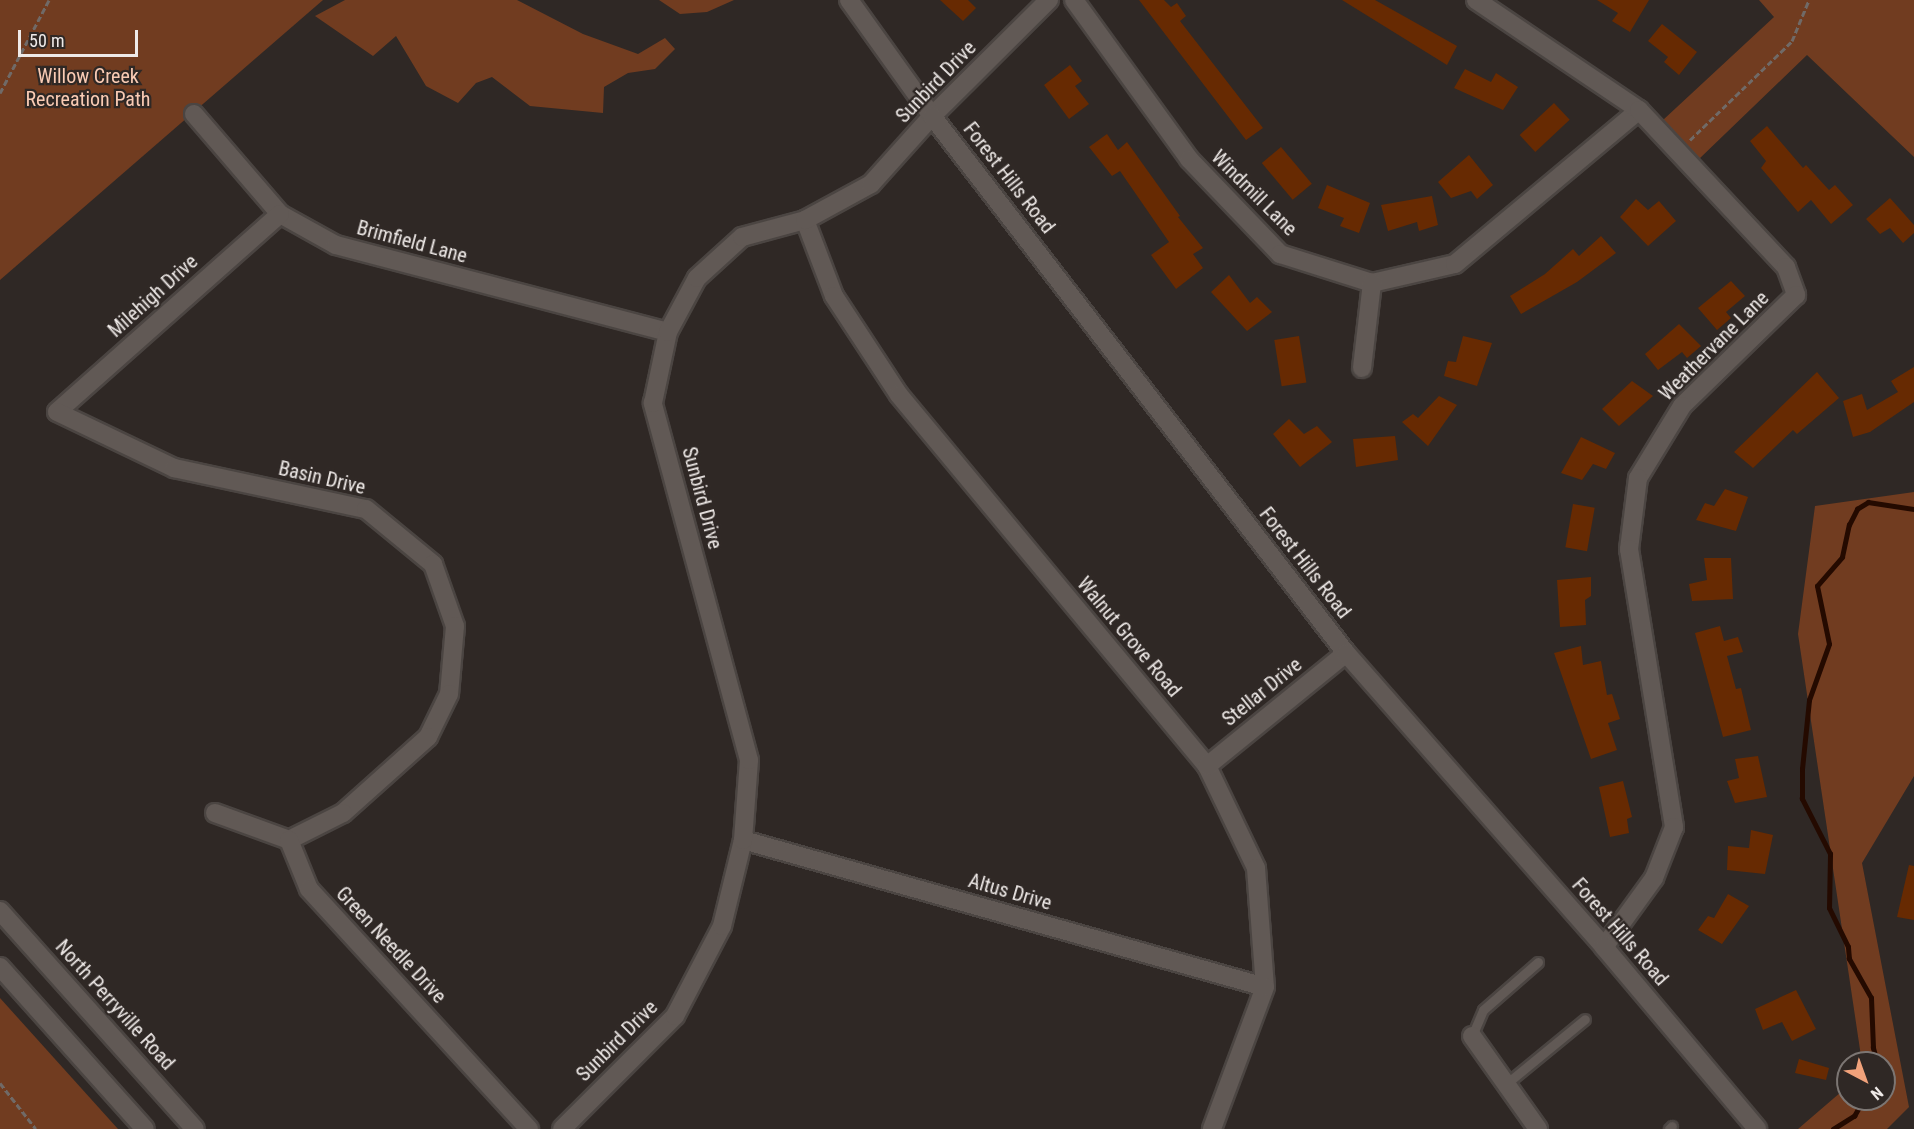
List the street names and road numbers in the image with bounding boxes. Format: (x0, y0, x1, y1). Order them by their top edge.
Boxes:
street label: Sunbird Drive (891, 36, 981, 128)
street label: Forest Hills Road (958, 118, 1060, 238)
street label: Windmill Lane (1206, 145, 1302, 241)
street label: Brimfield Lane (354, 216, 470, 268)
street label: Milehigh Drive (103, 250, 203, 342)
street label: Weathervane Lane (1654, 286, 1774, 406)
street label: Sunbird Drive (677, 444, 727, 552)
street label: Basin Drive (276, 456, 368, 500)
street label: Forest Hills Road (1254, 503, 1356, 623)
street label: Walnut Grove Road (1072, 572, 1186, 702)
street label: Stellar Drive (1218, 653, 1306, 731)
street label: Altus Drive (966, 869, 1054, 915)
street label: Forest Hills Road (1567, 873, 1673, 991)
street label: Green Needle Drive (331, 882, 451, 1008)
street label: North Perryville Road (50, 935, 180, 1075)
street label: Sunbird Drive (572, 996, 662, 1086)

